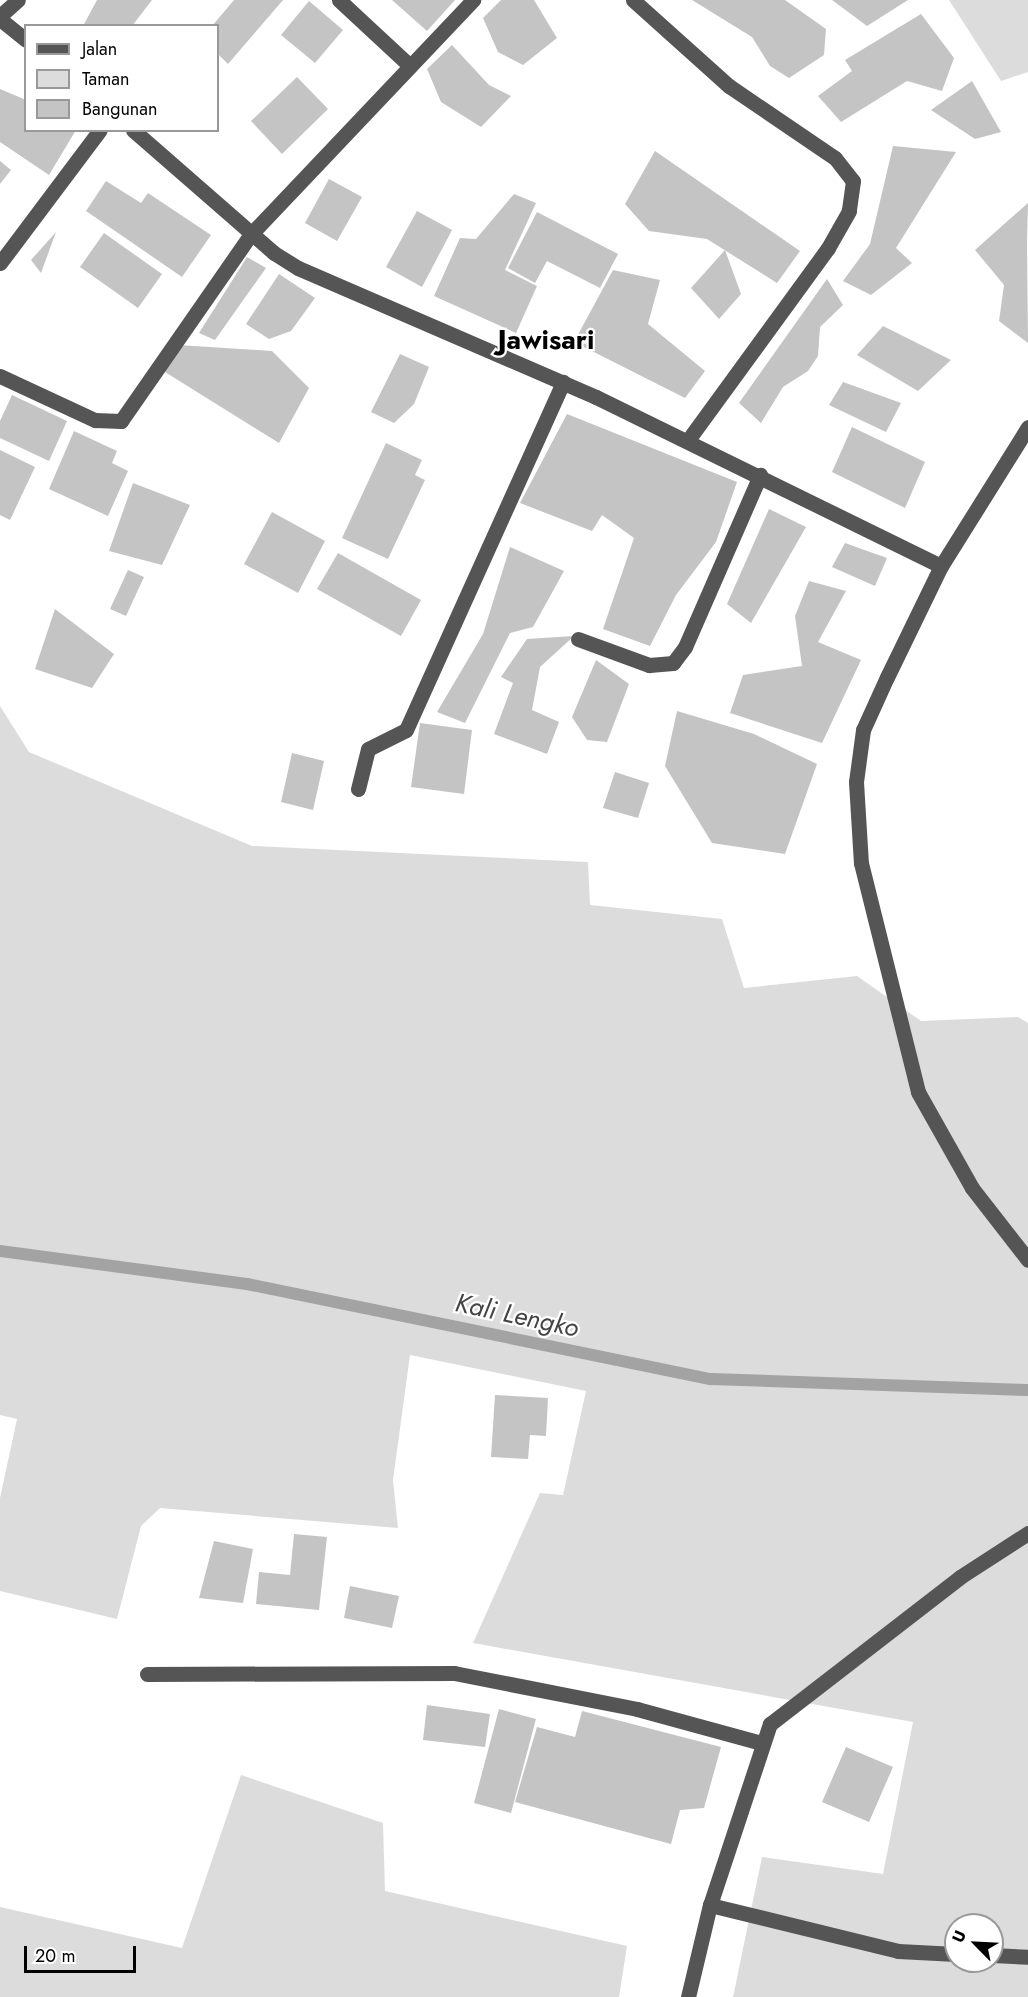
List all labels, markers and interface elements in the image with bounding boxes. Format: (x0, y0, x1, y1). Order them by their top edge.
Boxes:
legend (24, 24, 219, 132)
text: Jalan (82, 36, 117, 62)
text: Taman (82, 66, 129, 92)
text: Bangunan (82, 96, 157, 122)
district label: Jawisari (498, 324, 594, 356)
water label: Kali Lengko (452, 1288, 582, 1344)
north arrow (944, 1913, 1004, 1973)
text: U (946, 1926, 972, 1946)
scale bar (27, 1934, 140, 1972)
text: 20 m (35, 1943, 75, 1969)

